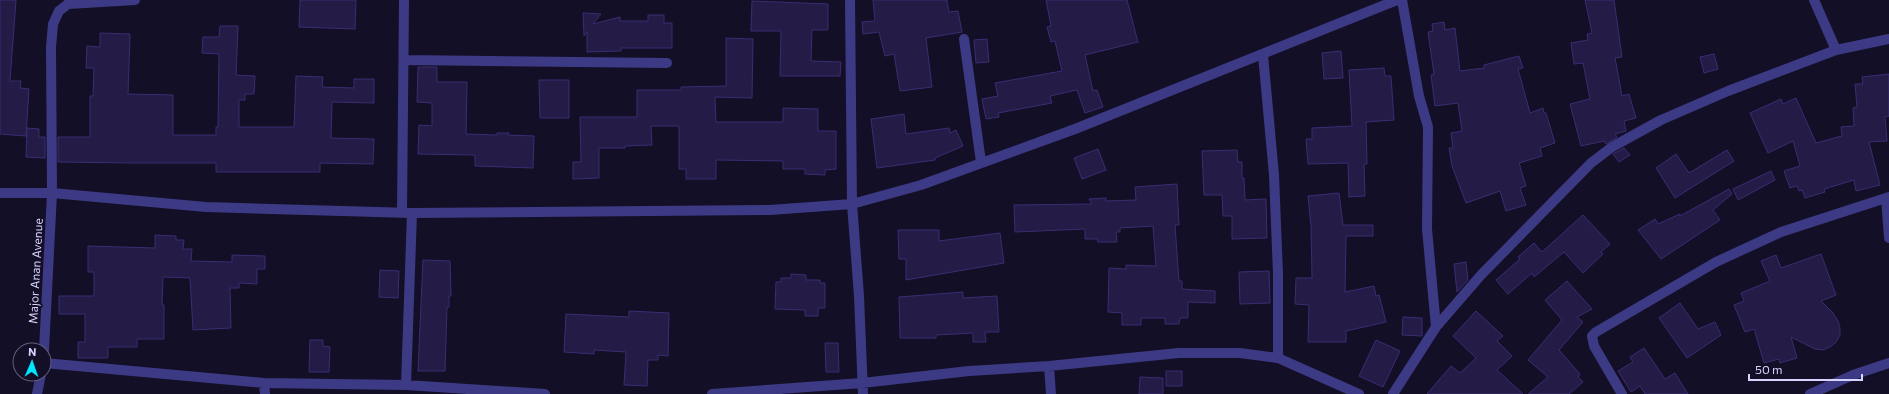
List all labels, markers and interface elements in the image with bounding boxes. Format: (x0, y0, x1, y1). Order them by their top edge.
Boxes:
street label: Major Anan Avenue (25, 218, 45, 324)
north arrow (12, 342, 52, 382)
text: N (28, 345, 37, 358)
scale bar (1749, 356, 1862, 382)
text: 50 m (1755, 362, 1783, 376)

